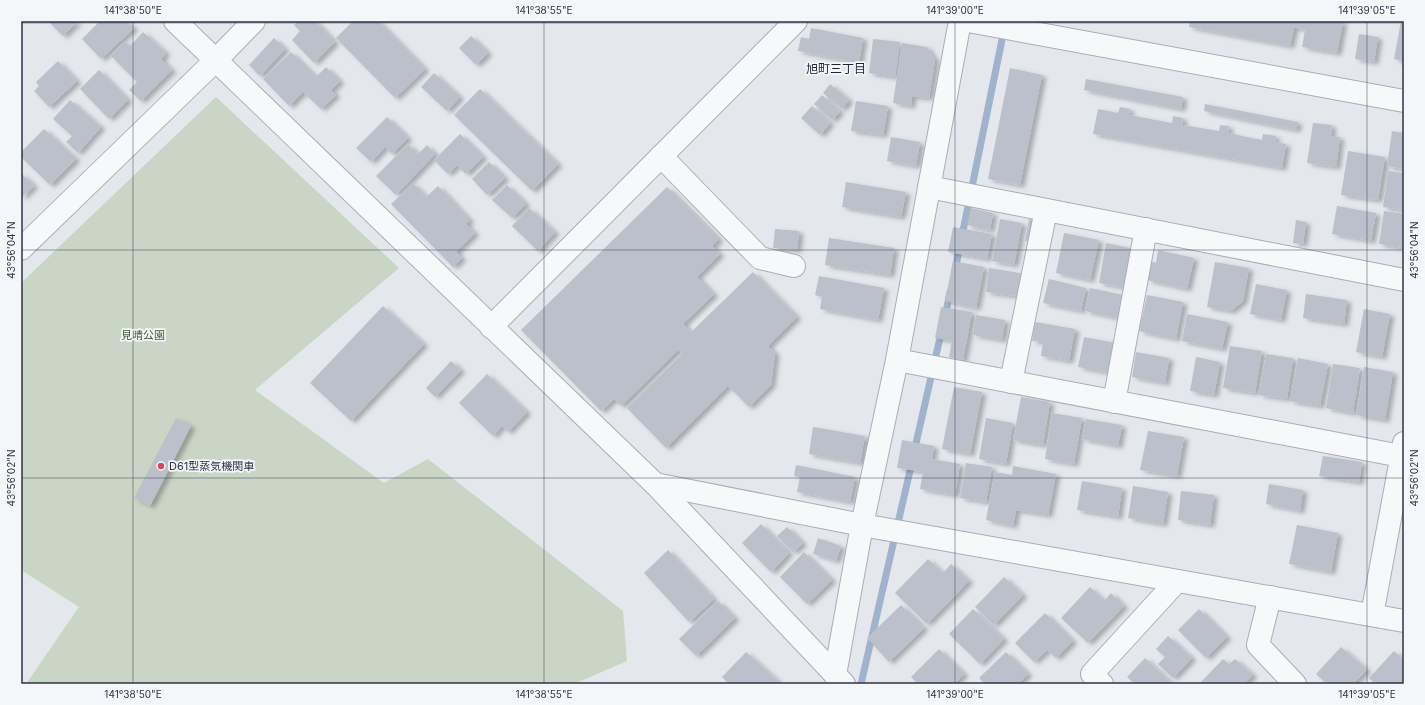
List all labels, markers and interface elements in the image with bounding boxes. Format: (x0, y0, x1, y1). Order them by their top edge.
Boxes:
text: 141°38'50"E (104, 4, 162, 16)
text: 141°38'55"E (515, 4, 573, 16)
text: 141°39'00"E (926, 4, 984, 16)
text: 141°39'05"E (1338, 4, 1396, 16)
district label: 旭町三丁目 (806, 61, 866, 76)
text: 43°56'04"N (5, 221, 17, 279)
text: 43°56'04"N (1408, 221, 1420, 279)
park label: 見晴公園 (121, 328, 165, 342)
text: 43°56'02"N (5, 450, 17, 506)
text: 43°56'02"N (1408, 450, 1420, 506)
place label: D61型蒸気機関車 (169, 459, 254, 473)
marker: D61型蒸気機関車 (156, 461, 166, 471)
text: 141°38'50"E (104, 688, 162, 700)
text: 141°38'55"E (515, 688, 573, 700)
text: 141°39'00"E (926, 688, 984, 700)
text: 141°39'05"E (1338, 688, 1396, 700)

